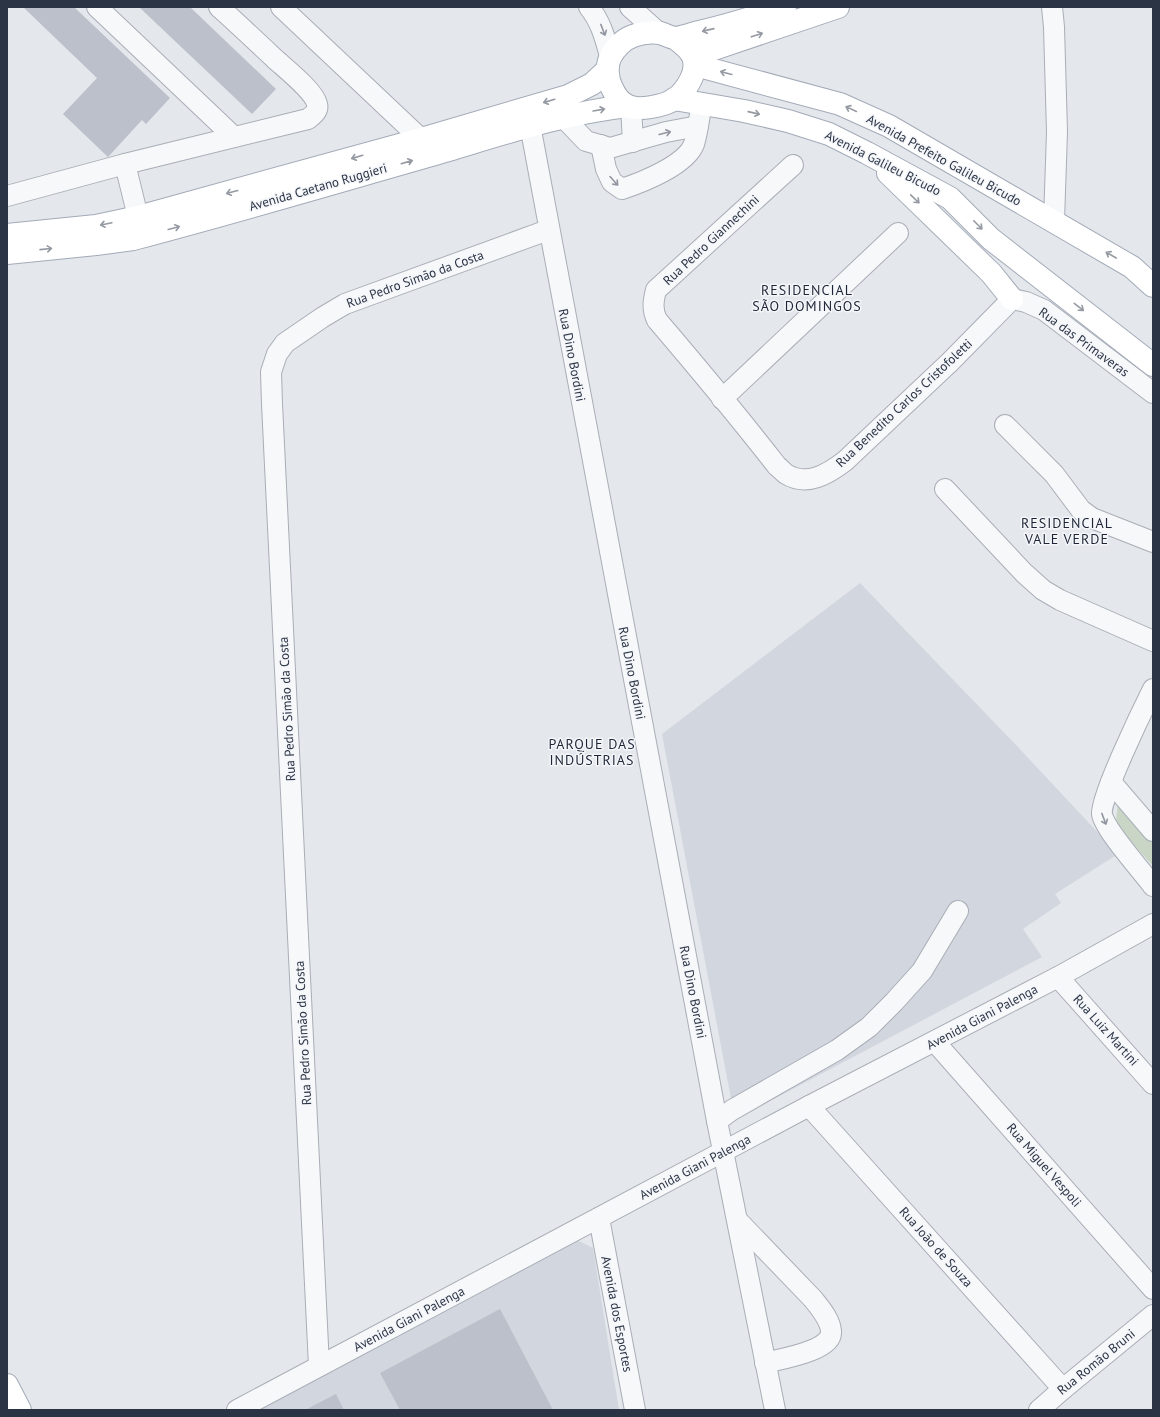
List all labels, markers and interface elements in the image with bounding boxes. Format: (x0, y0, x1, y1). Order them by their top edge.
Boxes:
one-way arrow (599, 24, 607, 36)
one-way arrow (702, 27, 715, 35)
one-way arrow (750, 31, 762, 39)
one-way arrow (720, 68, 733, 76)
one-way arrow (543, 98, 556, 105)
one-way arrow (593, 105, 606, 113)
one-way arrow (845, 105, 857, 112)
one-way arrow (747, 110, 760, 118)
street label: Avenida Prefeito Galileu Bicudo (864, 110, 1024, 210)
street label: Avenida Galileu Bicudo (822, 126, 944, 200)
one-way arrow (658, 128, 671, 136)
one-way arrow (351, 154, 364, 161)
one-way arrow (400, 158, 413, 165)
street label: Avenida Caetano Ruggieri (247, 159, 389, 215)
one-way arrow (610, 176, 619, 186)
one-way arrow (225, 188, 238, 196)
street label: Rua Pedro Giannechini (659, 191, 763, 289)
one-way arrow (910, 194, 920, 204)
one-way arrow (973, 220, 983, 230)
one-way arrow (100, 221, 113, 229)
one-way arrow (167, 224, 180, 231)
one-way arrow (39, 246, 52, 253)
street label: Rua Pedro Simão da Costa (344, 246, 486, 312)
one-way arrow (1105, 250, 1117, 258)
district label: RESIDENCIAL SÃO DOMINGOS (752, 281, 862, 315)
street label: Rua das Primaveras (1035, 303, 1133, 381)
one-way arrow (1073, 303, 1084, 311)
street label: Rua Dino Bordini (555, 307, 589, 403)
street label: Rua Benedito Carlos Cristofoletti (832, 335, 976, 471)
district label: RESIDENCIAL VALE VERDE (1021, 514, 1113, 548)
street label: Rua Dino Bordini (615, 625, 649, 721)
street label: Rua Pedro Simão da Costa (275, 636, 299, 782)
district label: PARQUE DAS INDÚSTRIAS (548, 735, 636, 769)
one-way arrow (1100, 812, 1108, 824)
street label: Rua Dino Bordini (676, 944, 710, 1040)
street label: Rua Pedro Simão da Costa (291, 960, 315, 1106)
street label: Avenida Giani Palenga (923, 980, 1041, 1054)
street label: Rua Luiz Martini (1069, 991, 1143, 1069)
street label: Rua Miguel Vespoli (1003, 1120, 1085, 1210)
street label: Avenida Giani Palenga (636, 1130, 754, 1204)
street label: Rua João de Souza (895, 1203, 977, 1291)
street label: Avenida dos Esportes (597, 1255, 637, 1373)
street label: Avenida Giani Palenga (350, 1282, 468, 1356)
street label: Rua Romão Bruni (1053, 1325, 1139, 1399)

